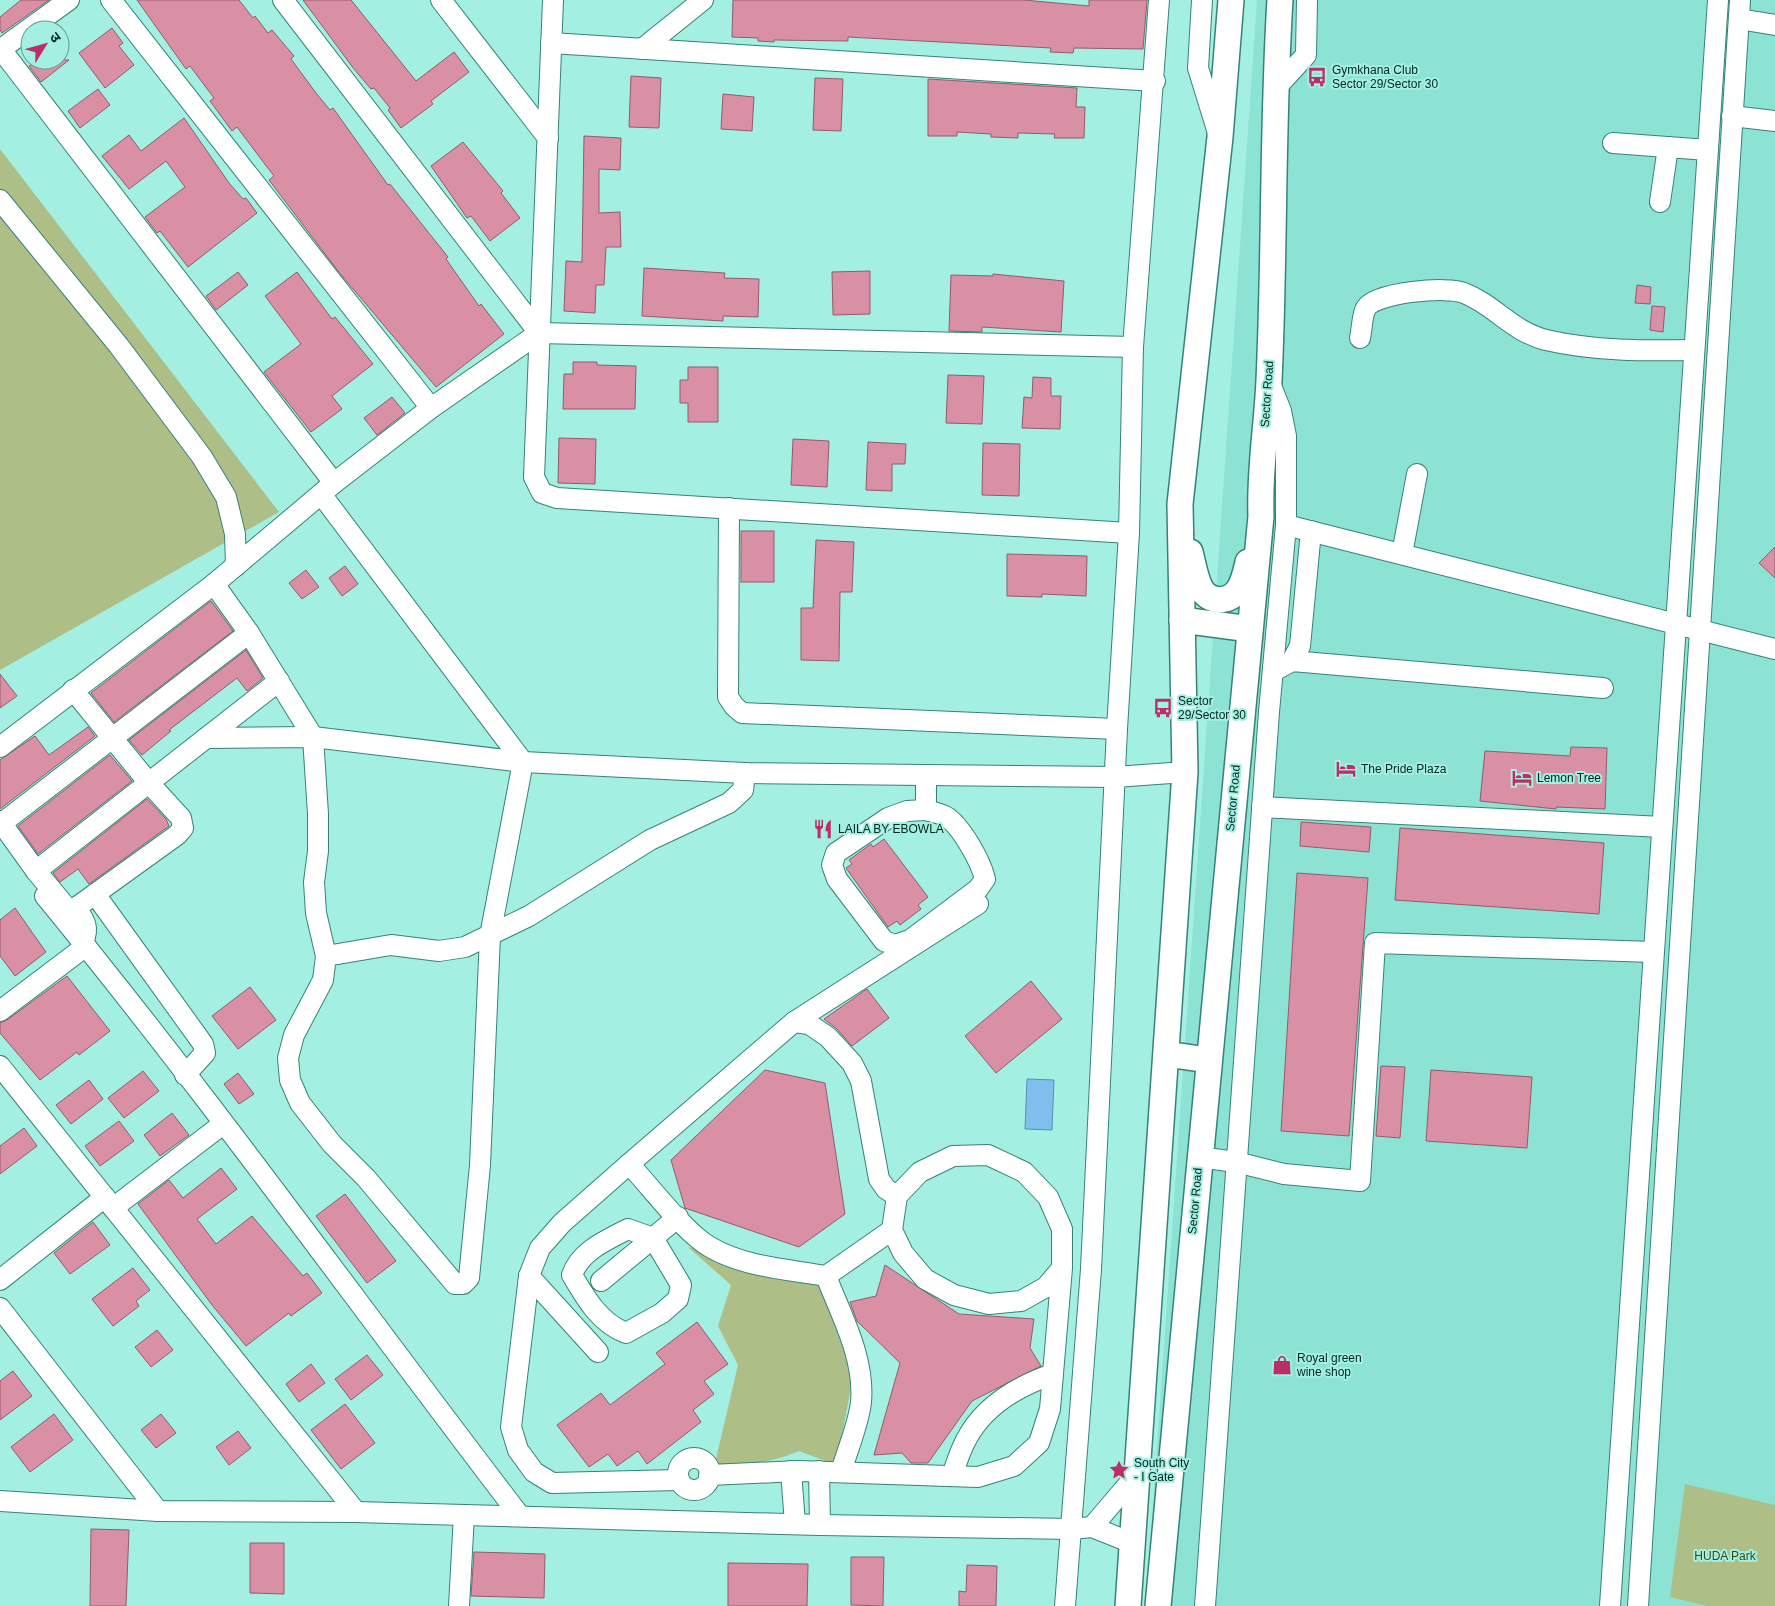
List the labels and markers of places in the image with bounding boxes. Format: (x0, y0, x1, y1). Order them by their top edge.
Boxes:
place label: Gymkhana Club Sector 29/Sector 30 (1332, 63, 1438, 91)
bus stop icon: Gymkhana Club Sector 29/Sector 30 (1306, 66, 1328, 88)
place label: Sector 29/Sector 30 (1178, 694, 1246, 722)
bus stop icon: Sector 29/Sector 30 (1152, 697, 1174, 719)
hotel icon: The Pride Plaza (1335, 758, 1357, 780)
place label: The Pride Plaza (1361, 762, 1447, 776)
hotel icon: Lemon Tree (1511, 767, 1533, 789)
place label: Lemon Tree (1537, 771, 1601, 785)
restaurant icon: LAILA BY EBOWLA (812, 818, 834, 840)
place label: LAILA BY EBOWLA (838, 822, 944, 836)
place label: Royal green wine shop (1296, 1351, 1362, 1379)
shop icon: Royal green wine shop (1271, 1354, 1293, 1376)
place label: South City - I Gate (1134, 1456, 1189, 1484)
place icon: South City - I Gate (1108, 1459, 1130, 1481)

